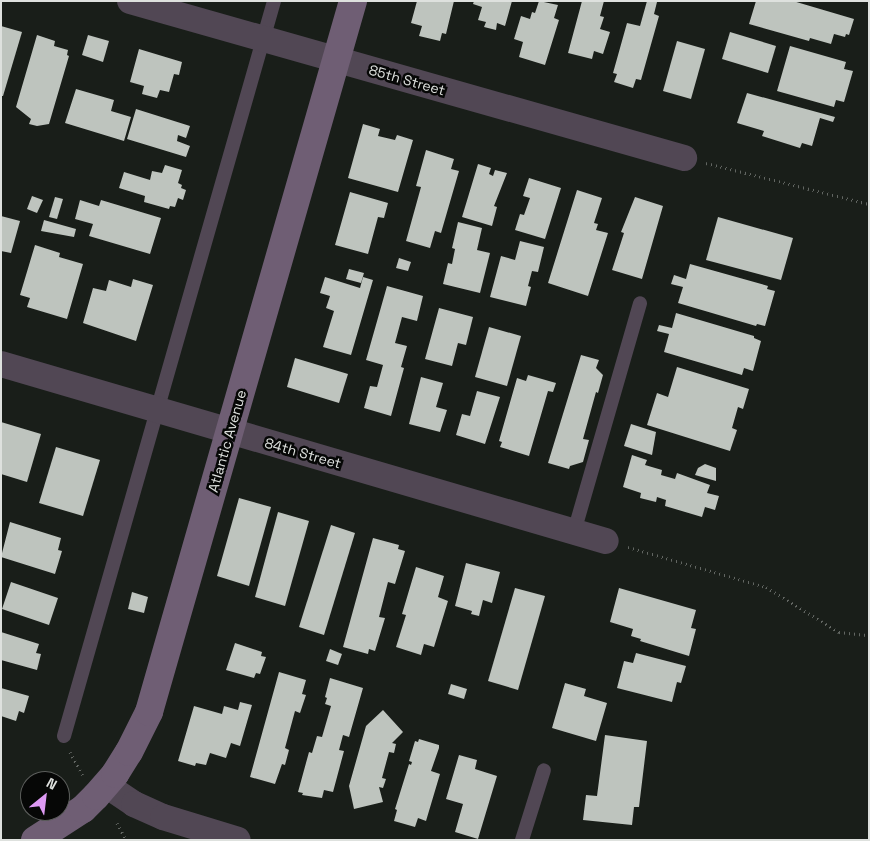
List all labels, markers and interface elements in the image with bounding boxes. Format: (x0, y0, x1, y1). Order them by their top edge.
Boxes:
street label: 85th Street (367, 61, 447, 99)
street label: Atlantic Avenue (204, 388, 250, 494)
street label: 84th Street (263, 434, 343, 472)
north arrow (20, 771, 70, 821)
text: N (43, 774, 60, 794)

